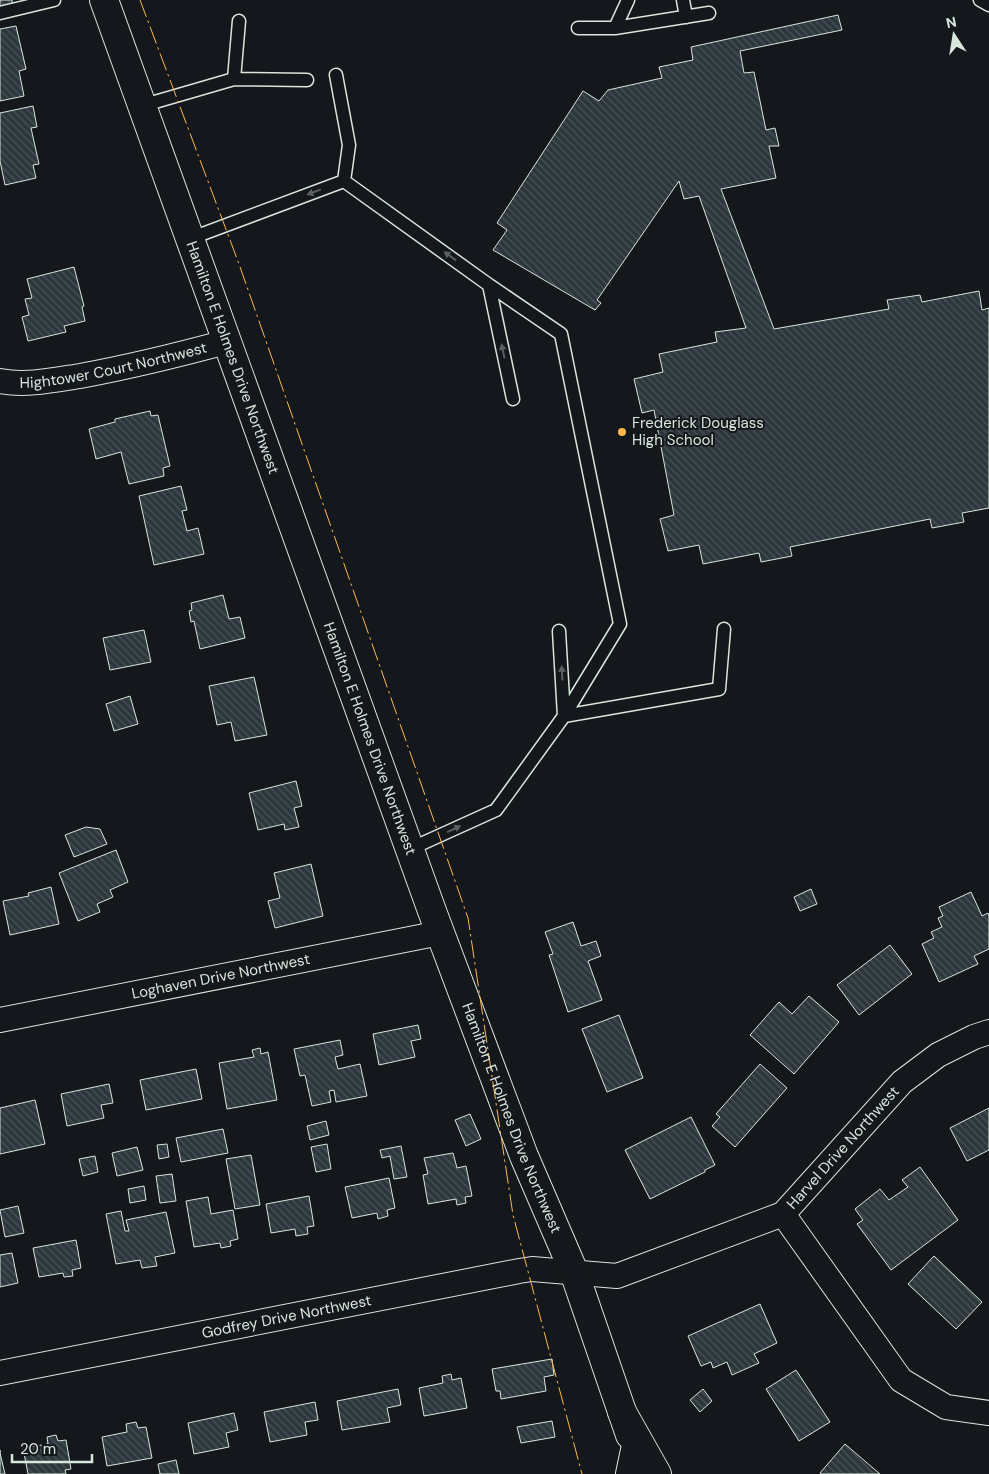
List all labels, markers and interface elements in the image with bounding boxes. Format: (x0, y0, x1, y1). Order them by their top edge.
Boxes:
north arrow (929, 10, 979, 60)
text: N (944, 12, 958, 32)
one-way arrow (306, 188, 321, 196)
street label: Hamilton E Holmes Drive Northwest (182, 238, 284, 477)
one-way arrow (443, 251, 457, 261)
street label: Hightower Court Northwest (19, 338, 209, 393)
one-way arrow (499, 343, 507, 359)
place label: Frederick Douglass High School (632, 413, 764, 450)
marker: Frederick Douglass High School (616, 426, 628, 438)
street label: Hamilton E Holmes Drive Northwest (319, 619, 421, 858)
one-way arrow (557, 665, 565, 681)
one-way arrow (447, 824, 461, 832)
street label: Loghaven Drive Northwest (130, 949, 312, 1004)
street label: Hamilton E Holmes Drive Northwest (457, 1000, 566, 1236)
street label: Harvel Drive Northwest (782, 1082, 904, 1213)
street label: Godfrey Drive Northwest (200, 1290, 373, 1343)
scale bar (12, 1432, 92, 1464)
text: 20 m (20, 1439, 56, 1459)

